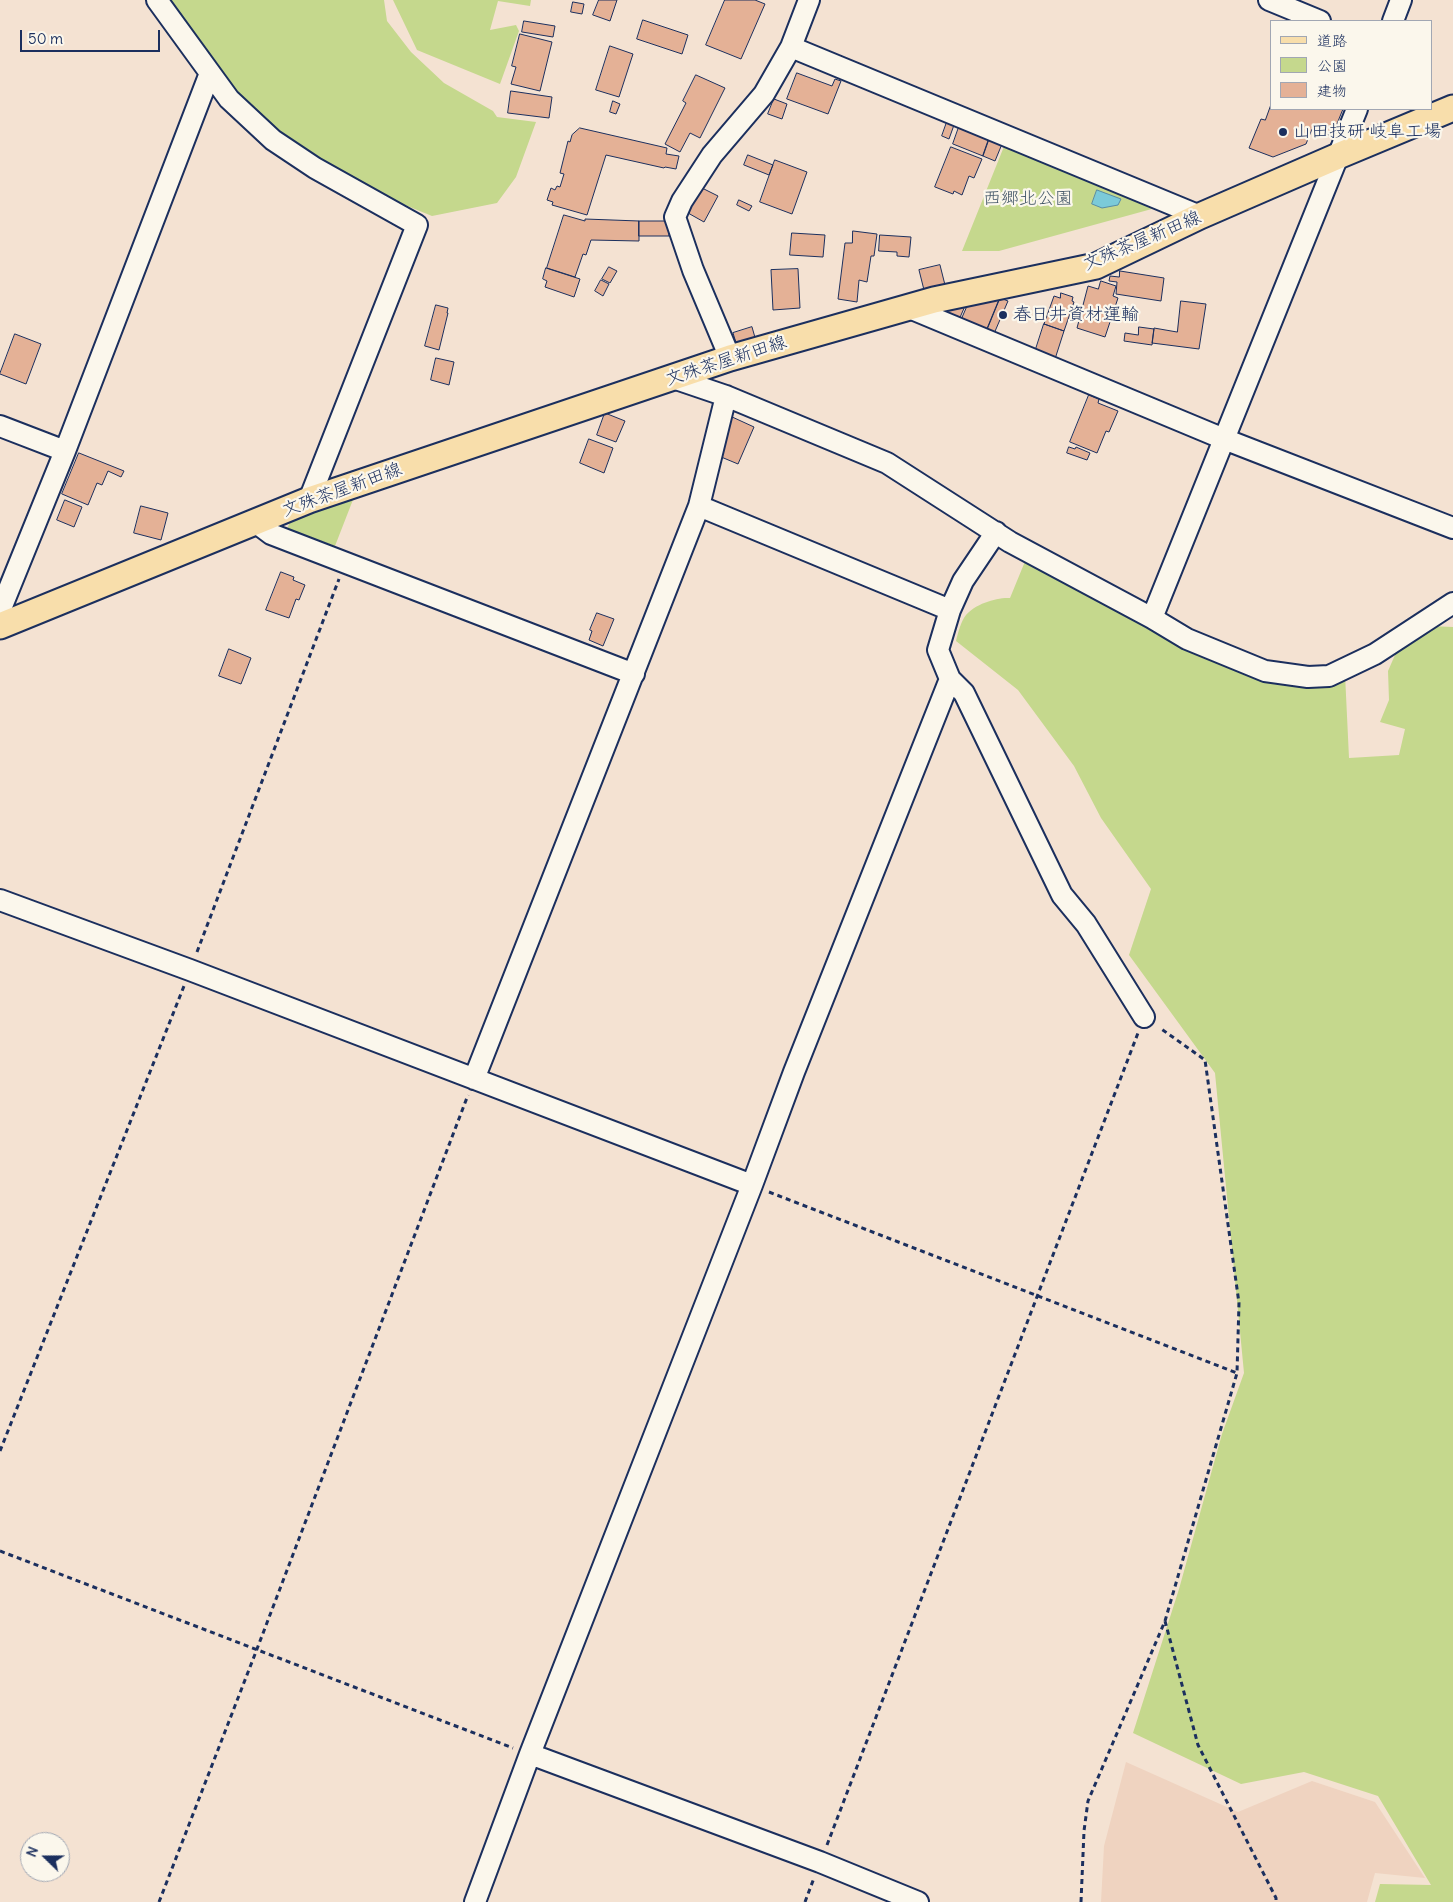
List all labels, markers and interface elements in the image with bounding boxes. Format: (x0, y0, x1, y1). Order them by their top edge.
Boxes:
scale bar (22, 20, 162, 52)
legend (1270, 20, 1433, 110)
text: 50 m (28, 29, 63, 48)
text: 道路 (1317, 31, 1347, 50)
text: 公園 (1317, 56, 1347, 75)
text: 建物 (1317, 81, 1347, 100)
place label: 山田技研 岐阜工場 (1293, 121, 1441, 143)
marker: 山田技研 岐阜工場 (1277, 126, 1289, 138)
park label: 西郷北公園 (983, 188, 1073, 210)
street label: 文殊茶屋新田線 (1080, 206, 1204, 276)
place label: 春日井資材運輸 (1013, 304, 1139, 326)
marker: 春日井資材運輸 (997, 309, 1009, 321)
street label: 文殊茶屋新田線 (663, 331, 789, 391)
street label: 文殊茶屋新田線 (279, 458, 405, 522)
north arrow (20, 1832, 70, 1882)
text: N (22, 1844, 42, 1860)

